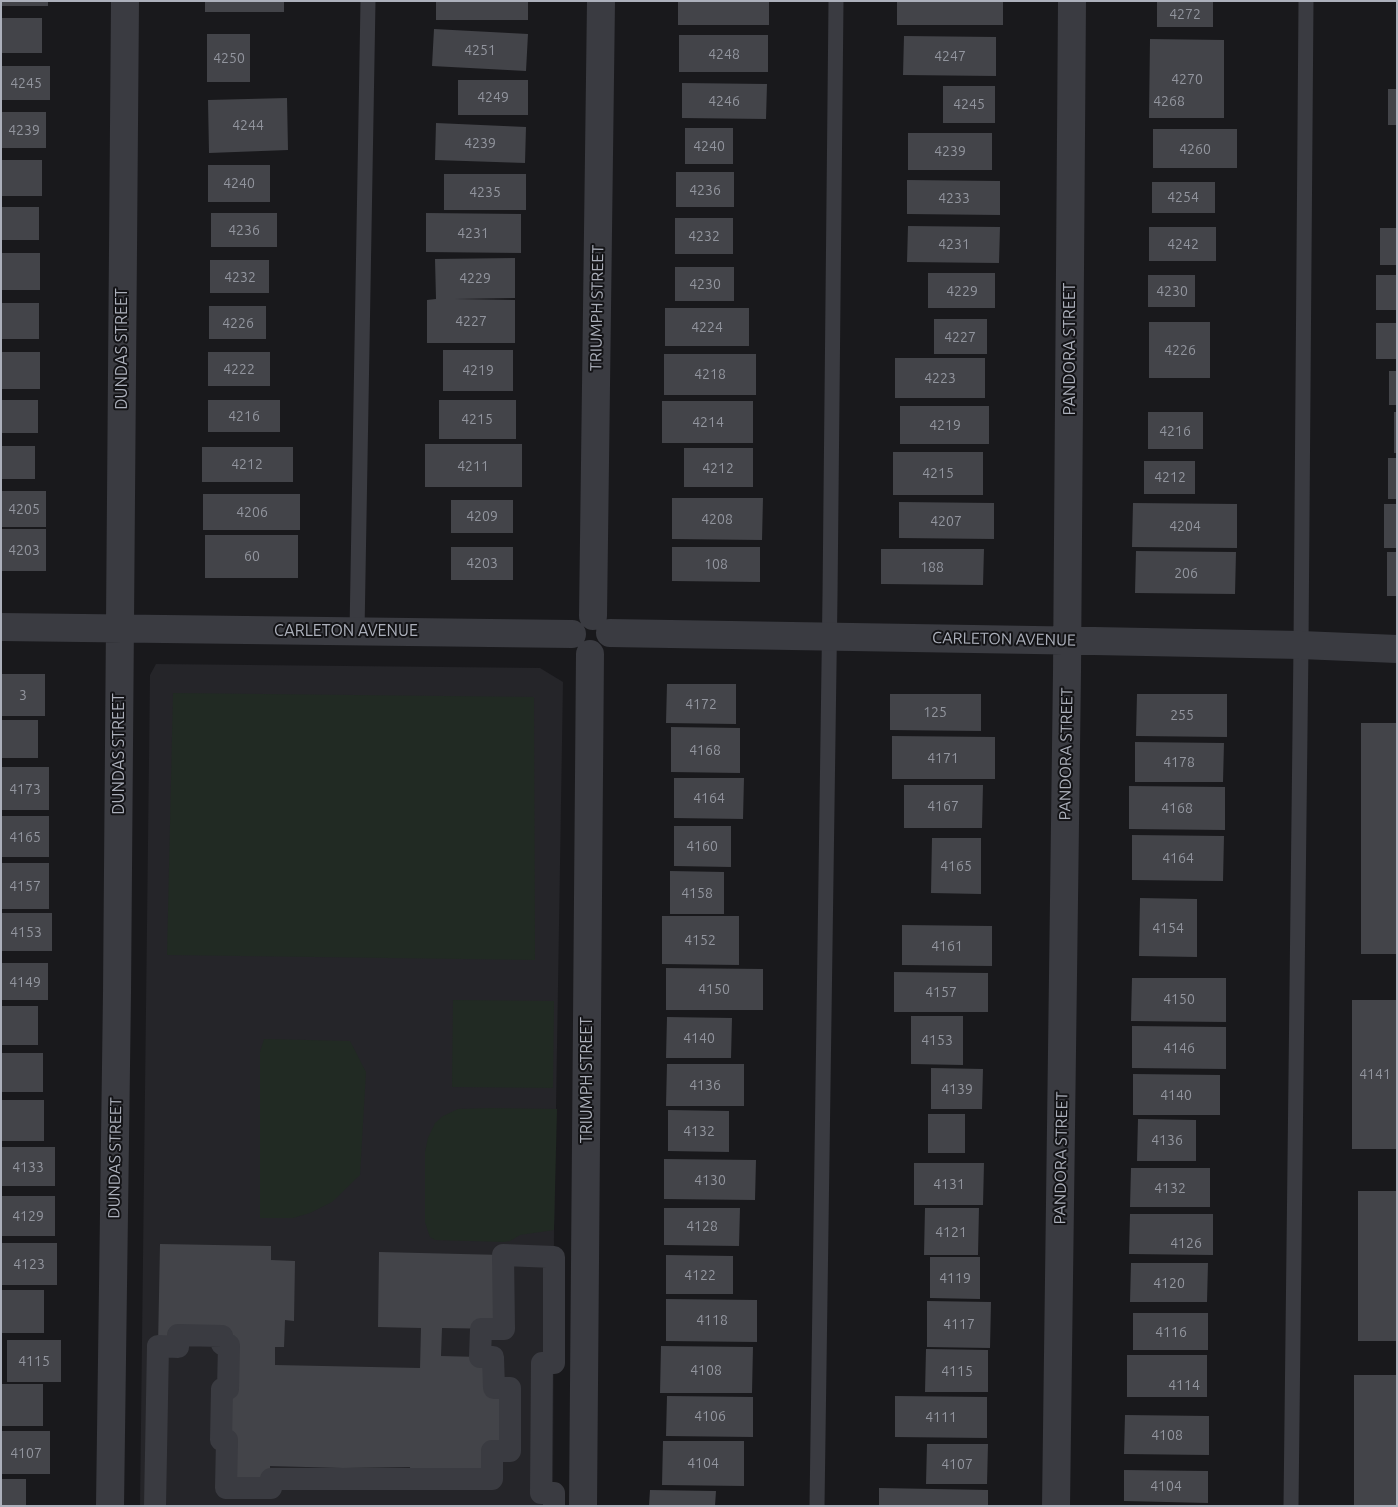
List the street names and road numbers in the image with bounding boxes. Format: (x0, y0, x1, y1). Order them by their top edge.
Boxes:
street label: TRIUMPH STREET (586, 245, 608, 371)
street label: PANDORA STREET (1060, 282, 1080, 416)
street label: DUNDAS STREET (112, 288, 132, 410)
street label: CARLETON AVENUE (274, 621, 418, 641)
street label: CARLETON AVENUE (932, 628, 1076, 650)
street label: PANDORA STREET (1055, 687, 1077, 821)
street label: DUNDAS STREET (109, 693, 129, 815)
street label: TRIUMPH STREET (577, 1017, 597, 1143)
street label: PANDORA STREET (1050, 1091, 1072, 1225)
street label: DUNDAS STREET (104, 1097, 126, 1219)

